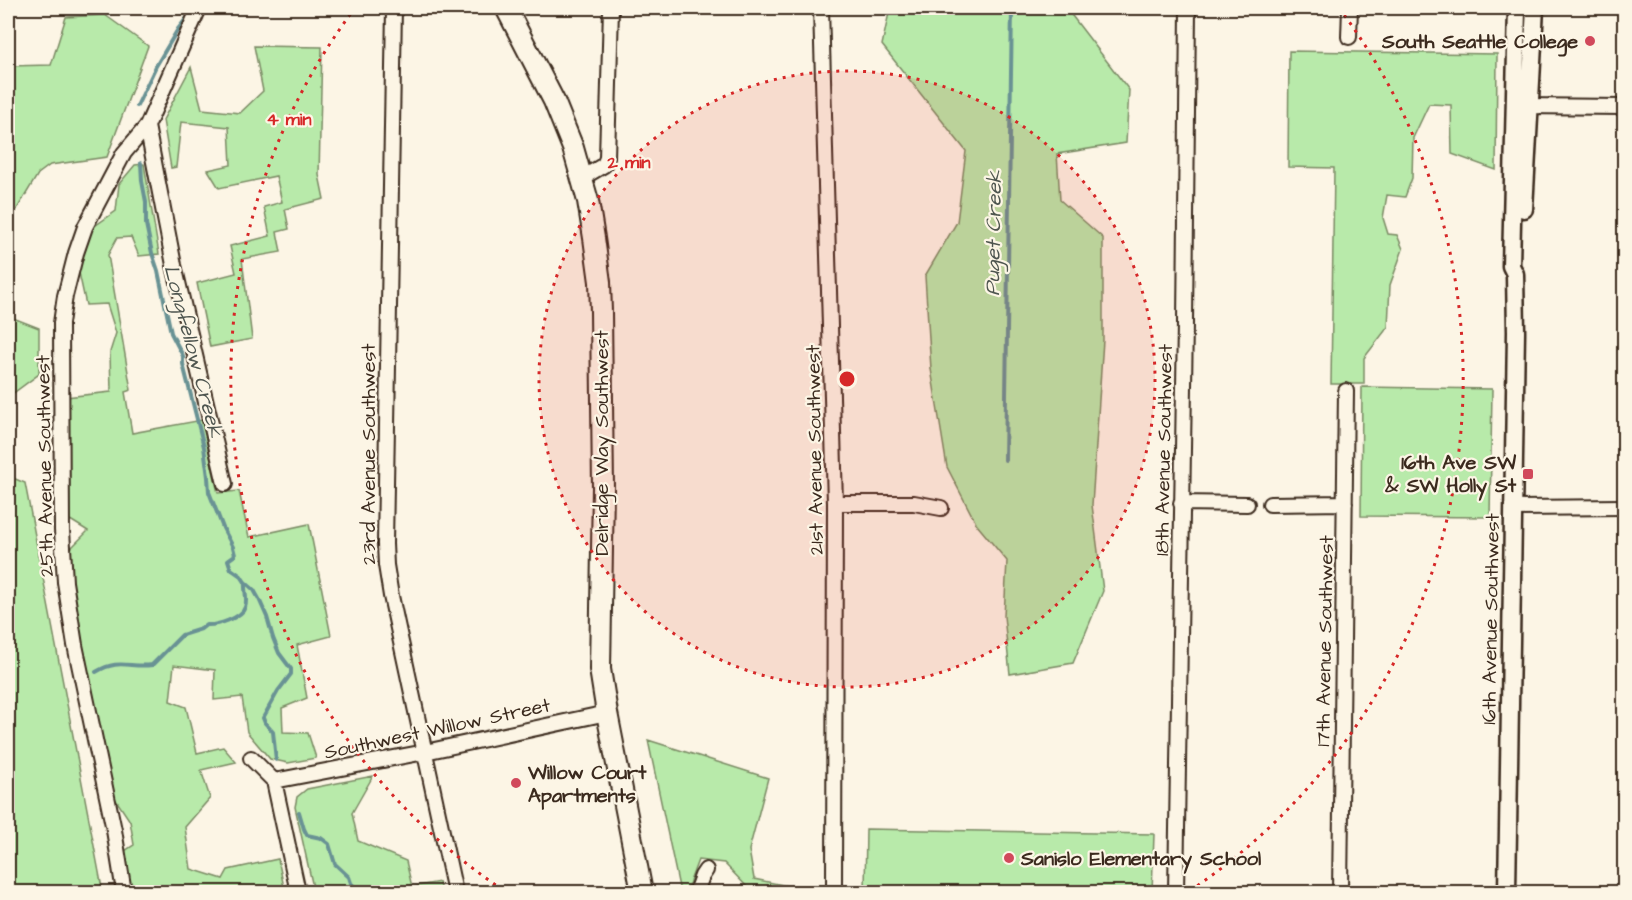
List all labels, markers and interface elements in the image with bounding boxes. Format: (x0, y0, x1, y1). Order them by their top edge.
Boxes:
place label: South Seattle College (1381, 28, 1578, 57)
marker: South Seattle College (1583, 34, 1597, 48)
text: 4 min (266, 107, 312, 132)
text: 2 min (606, 150, 651, 175)
water label: Puget Creek (978, 169, 1010, 296)
water label: Longfellow Creek (156, 262, 231, 442)
street label: Delridge Way Southwest (588, 330, 617, 556)
street label: 23rd Avenue Southwest (355, 343, 383, 565)
street label: 18th Avenue Southwest (1148, 344, 1180, 556)
street label: 21st Avenue Southwest (799, 345, 831, 555)
street label: 25th Avenue Southwest (29, 355, 61, 577)
centre of rings (837, 369, 857, 389)
place label: 16th Ave SW & SW Holly St (1384, 449, 1517, 501)
marker: 16th Ave SW & SW Holly St (1521, 467, 1535, 481)
street label: 16th Avenue Southwest (1475, 513, 1507, 725)
street label: 17th Avenue Southwest (1309, 535, 1341, 747)
street label: Southwest Willow Street (322, 691, 553, 767)
place label: Willow Court Apartments (527, 759, 647, 810)
marker: Willow Court Apartments (509, 776, 523, 790)
place label: Sanislo Elementary School (1020, 845, 1261, 874)
marker: Sanislo Elementary School (1002, 851, 1016, 865)

